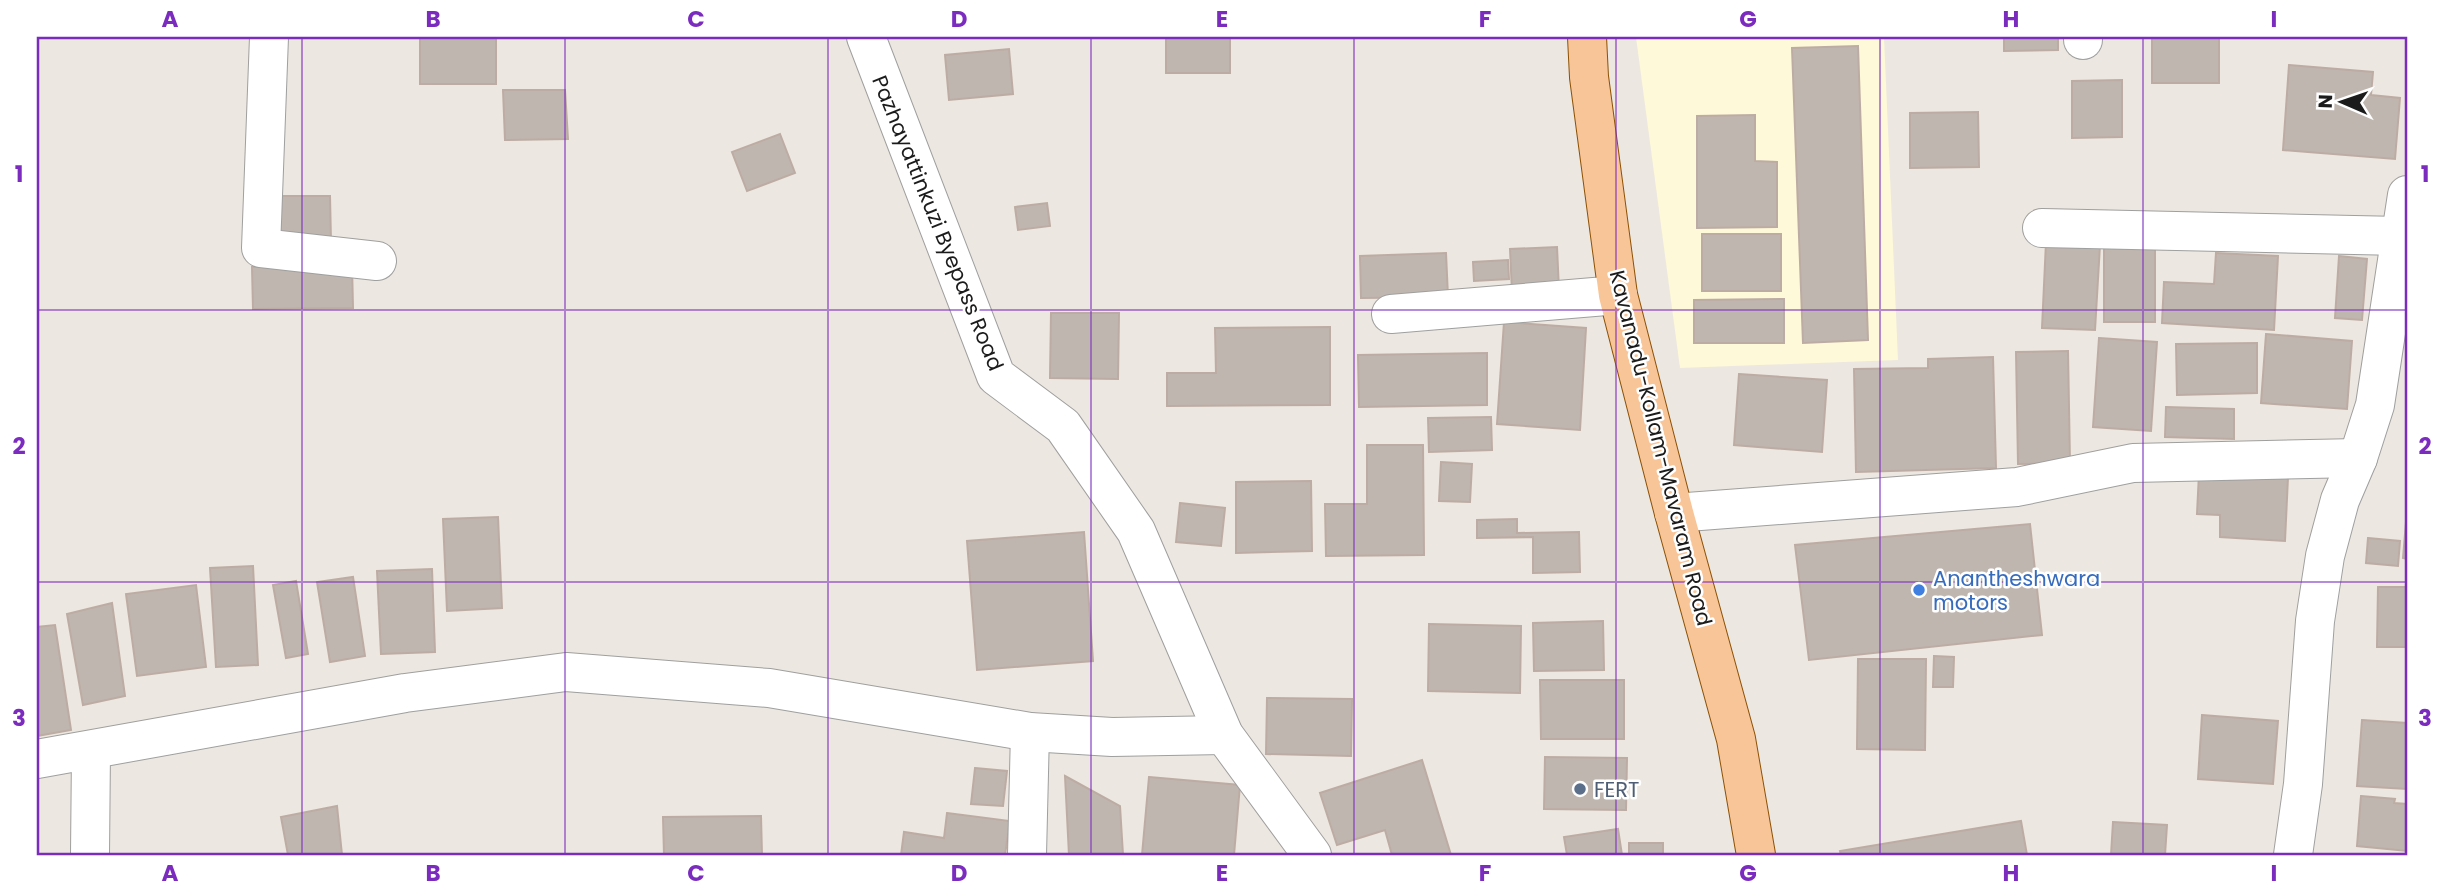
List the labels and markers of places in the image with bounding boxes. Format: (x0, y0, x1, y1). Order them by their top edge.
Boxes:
place label: Anantheshwara motors (1933, 564, 2100, 617)
marker: Anantheshwara motors (1911, 582, 1927, 598)
place label: FERT (1594, 775, 1640, 804)
marker: FERT (1572, 781, 1588, 797)

